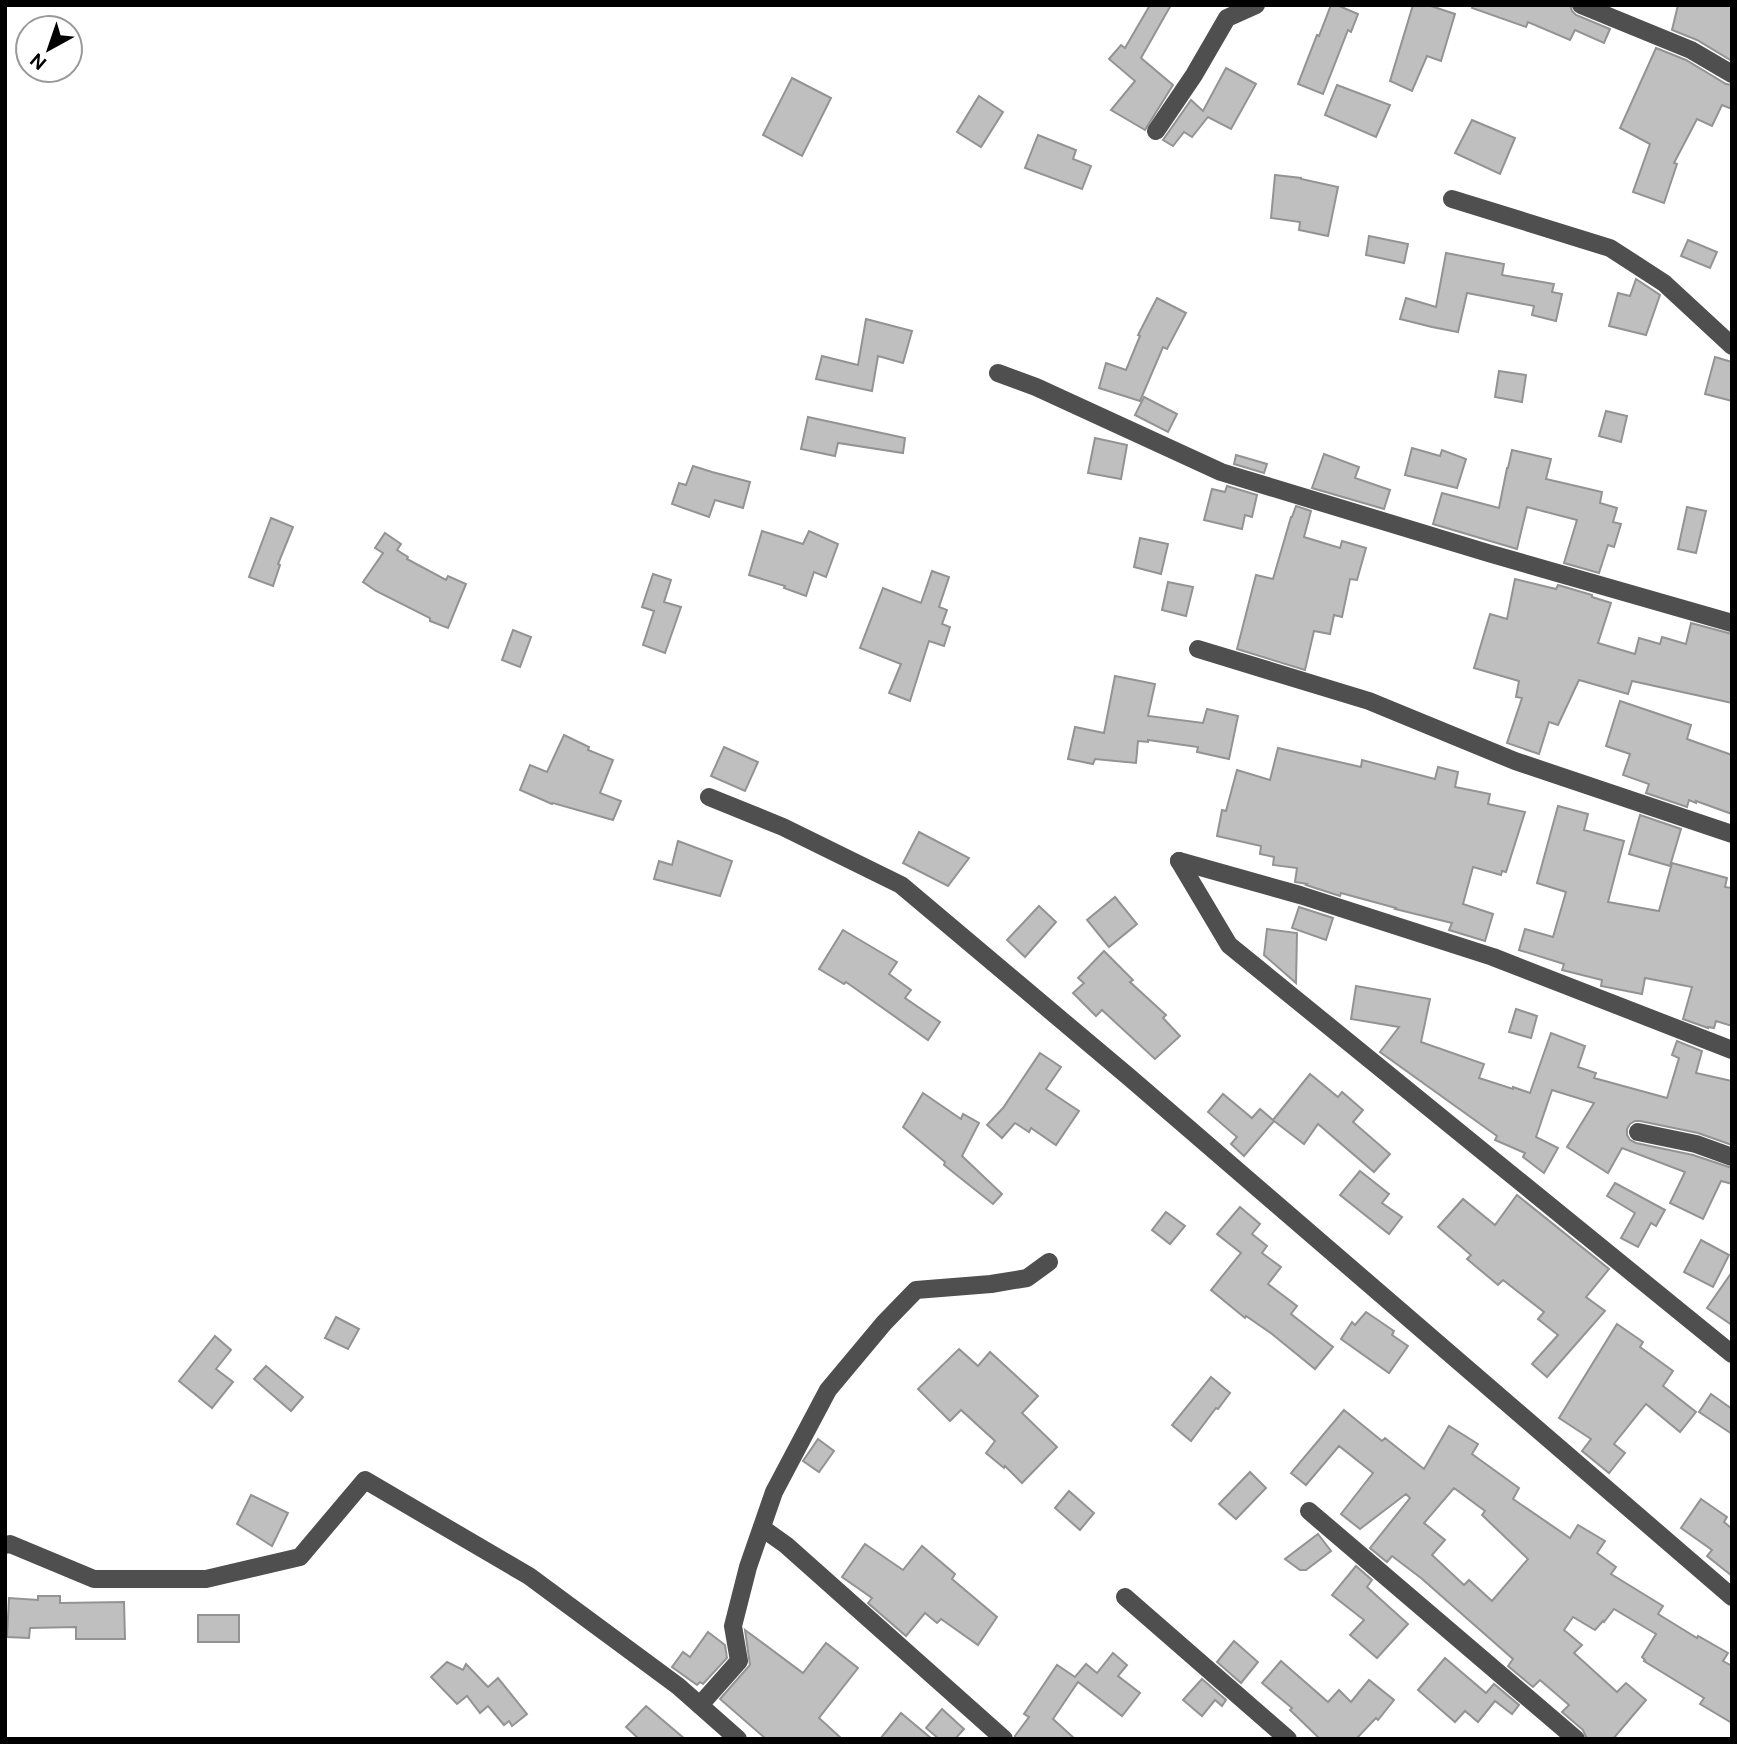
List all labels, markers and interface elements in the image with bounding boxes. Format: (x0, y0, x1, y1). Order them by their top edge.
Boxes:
north arrow (14, 14, 84, 84)
text: N (25, 48, 52, 76)

